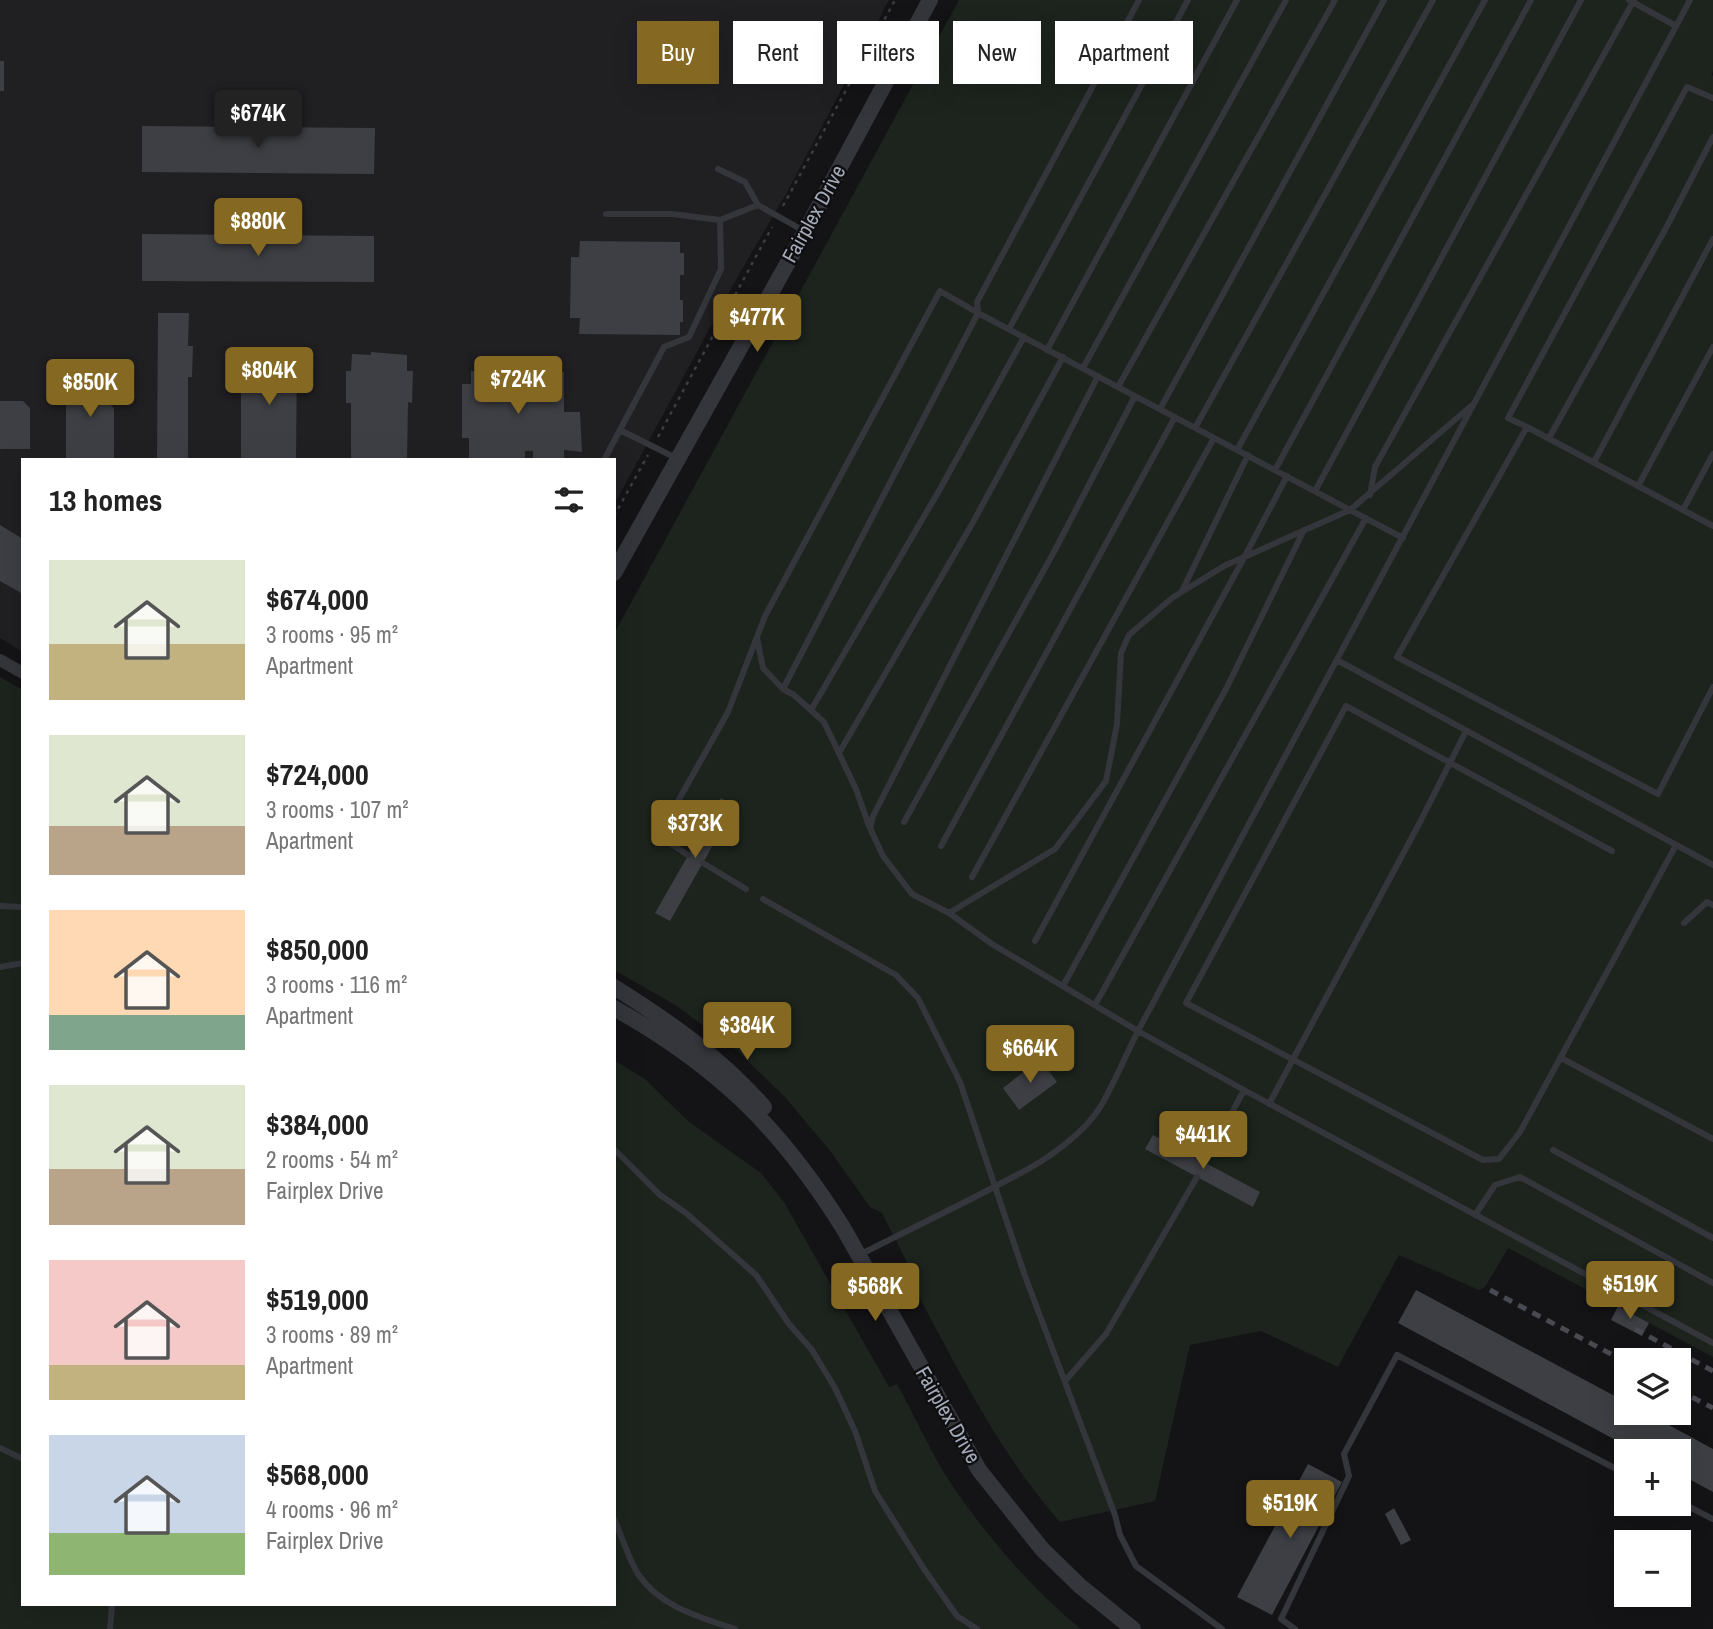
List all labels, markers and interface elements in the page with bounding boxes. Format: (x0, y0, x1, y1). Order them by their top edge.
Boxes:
chip: Buy (637, 21, 719, 84)
chip: Rent (733, 21, 823, 84)
chip: Filters (837, 21, 939, 84)
chip: New (953, 21, 1041, 84)
chip: Apartment (1055, 21, 1193, 84)
pin: $674K (209, 90, 307, 150)
text: $674K (230, 97, 286, 128)
street label: Fairplex Drive (775, 160, 852, 268)
pin: $880K (209, 198, 307, 258)
text: $880K (230, 205, 286, 236)
pin: $477K (708, 294, 806, 354)
text: $477K (729, 301, 785, 332)
pin: $804K (220, 348, 318, 407)
text: $804K (241, 354, 297, 385)
pin: $724K (469, 356, 567, 416)
pin: $850K (41, 360, 139, 419)
text: $724K (490, 363, 546, 394)
text: $850K (62, 366, 118, 397)
text: 13 homes (49, 480, 163, 520)
icon: filters (550, 481, 588, 519)
text: $674,000 (266, 579, 369, 619)
icon: home (105, 588, 189, 672)
text: 3 rooms · 95 m² (266, 619, 398, 650)
text: Apartment (266, 650, 353, 681)
text: $724,000 (266, 754, 369, 794)
icon: home (105, 763, 189, 847)
text: 3 rooms · 107 m² (266, 794, 409, 825)
pin: $373K (646, 800, 744, 860)
text: $373K (667, 807, 723, 838)
text: Apartment (266, 825, 353, 856)
text: $850,000 (266, 929, 369, 969)
icon: home (105, 938, 189, 1022)
text: 3 rooms · 116 m² (266, 969, 407, 1000)
text: Apartment (266, 1000, 353, 1031)
pin: $384K (698, 1002, 796, 1062)
text: $384K (719, 1009, 775, 1040)
pin: $664K (981, 1026, 1079, 1085)
text: $664K (1002, 1032, 1058, 1063)
text: $384,000 (266, 1104, 369, 1144)
pin: $441K (1154, 1112, 1252, 1171)
icon: home (105, 1113, 189, 1197)
text: $441K (1175, 1118, 1231, 1149)
text: 2 rooms · 54 m² (266, 1144, 398, 1175)
text: Fairplex Drive (266, 1175, 384, 1206)
pin: $519K (1581, 1262, 1679, 1321)
pin: $568K (826, 1264, 924, 1323)
text: $519K (1602, 1268, 1658, 1299)
text: $568K (847, 1270, 903, 1301)
text: $519,000 (266, 1279, 369, 1319)
icon: home (105, 1288, 189, 1372)
text: 3 rooms · 89 m² (266, 1319, 398, 1350)
map controls (1614, 1348, 1691, 1607)
button: layers (1614, 1348, 1691, 1425)
text: Apartment (266, 1350, 353, 1381)
street label: Fairplex Drive (909, 1361, 988, 1468)
button: + (1614, 1439, 1691, 1516)
text: $568,000 (266, 1454, 369, 1494)
icon: home (105, 1463, 189, 1547)
pin: $519K (1241, 1480, 1339, 1540)
text: $519K (1262, 1487, 1318, 1518)
text: 4 rooms · 96 m² (266, 1494, 398, 1525)
text: Fairplex Drive (266, 1525, 384, 1556)
button: − (1614, 1530, 1691, 1607)

